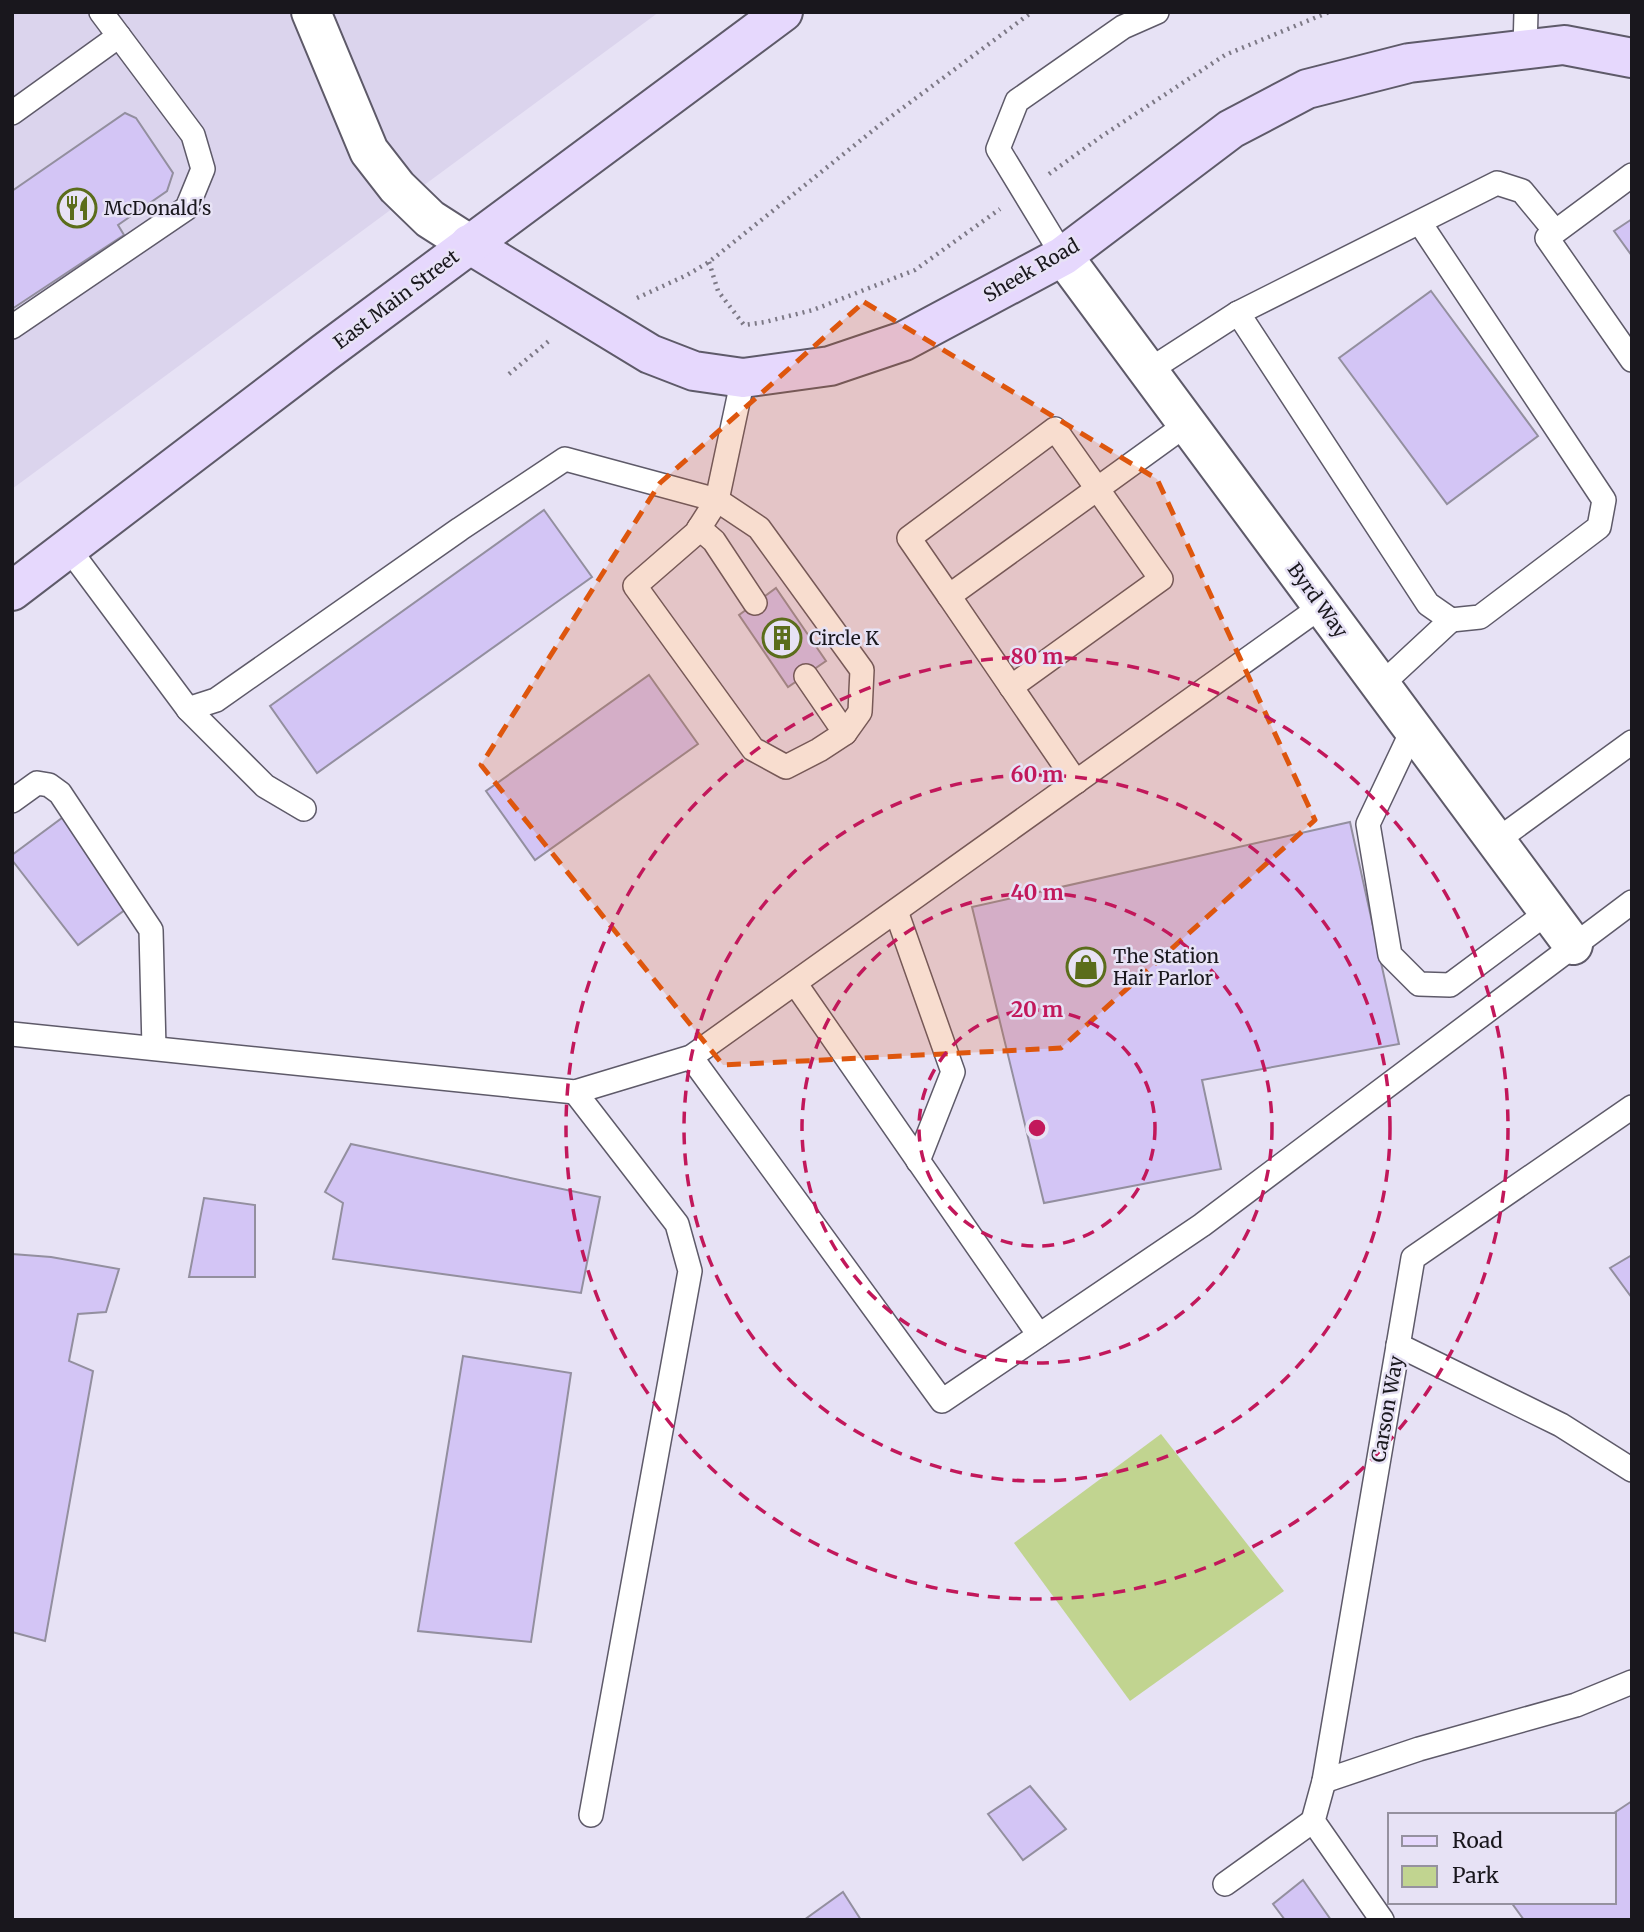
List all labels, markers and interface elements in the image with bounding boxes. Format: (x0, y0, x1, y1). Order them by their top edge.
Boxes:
restaurant icon: McDonald's (56, 187, 98, 229)
place label: McDonald's (104, 196, 211, 220)
street label: Sheek Road (979, 233, 1083, 307)
street label: East Main Street (329, 244, 464, 354)
street label: Byrd Way (1283, 558, 1353, 642)
building icon: Circle K (761, 617, 803, 659)
place label: Circle K (809, 626, 879, 650)
text: 80 m (1011, 643, 1063, 670)
text: 60 m (1011, 761, 1063, 788)
text: 40 m (1010, 879, 1064, 906)
place label: The Station Hair Parlor (1113, 944, 1220, 990)
shop icon: The Station Hair Parlor (1065, 946, 1107, 988)
text: 20 m (1011, 996, 1063, 1023)
centre of rings (1025, 1116, 1049, 1140)
street label: Carson Way (1366, 1354, 1408, 1464)
legend (1388, 1813, 1616, 1904)
text: Road (1452, 1827, 1503, 1854)
text: Park (1452, 1862, 1499, 1889)

